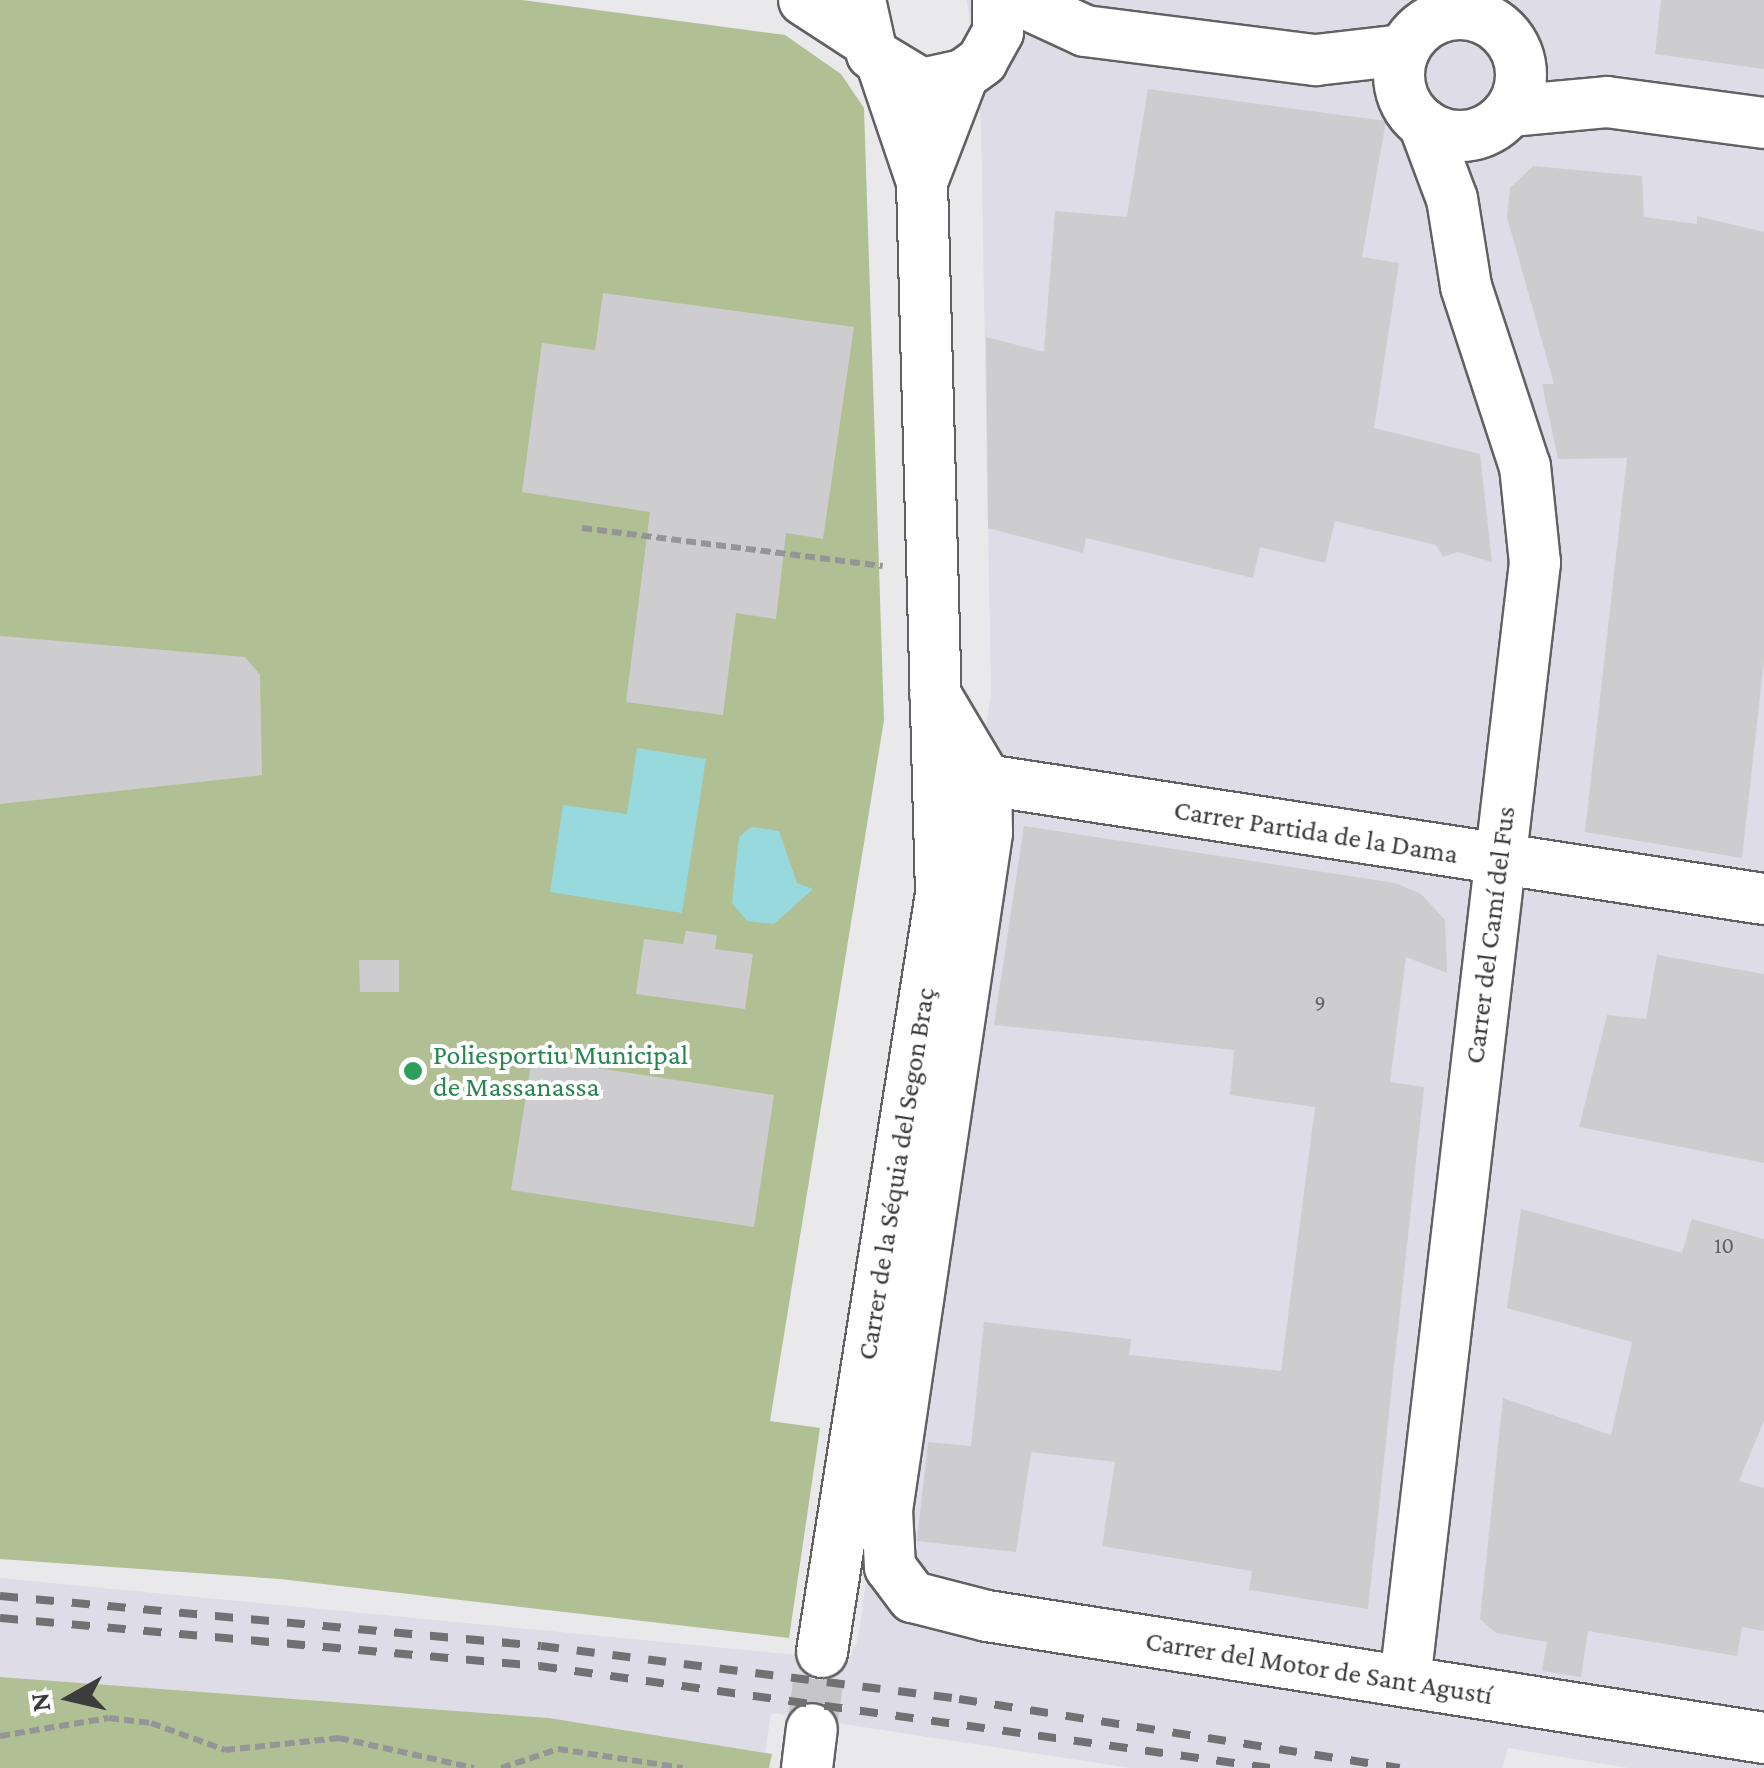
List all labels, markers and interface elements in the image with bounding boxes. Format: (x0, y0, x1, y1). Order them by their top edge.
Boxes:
street label: Carrer Partida de la Dama (1172, 793, 1460, 871)
street label: Carrer del Camí del Fus (1458, 804, 1522, 1066)
street label: Carrer de la Séquia del Segon Braç (850, 986, 942, 1362)
house number: 9 (1314, 991, 1326, 1017)
place label: Poliesportiu Municipal de Massanassa (433, 1038, 688, 1104)
marker: Poliesportiu Municipal de Massanassa (402, 1060, 424, 1082)
house number: 10 (1714, 1233, 1734, 1259)
street label: Carrer del Motor de Sant Agustí (1143, 1624, 1495, 1712)
north arrow (20, 1648, 120, 1748)
text: N (23, 1691, 56, 1714)

